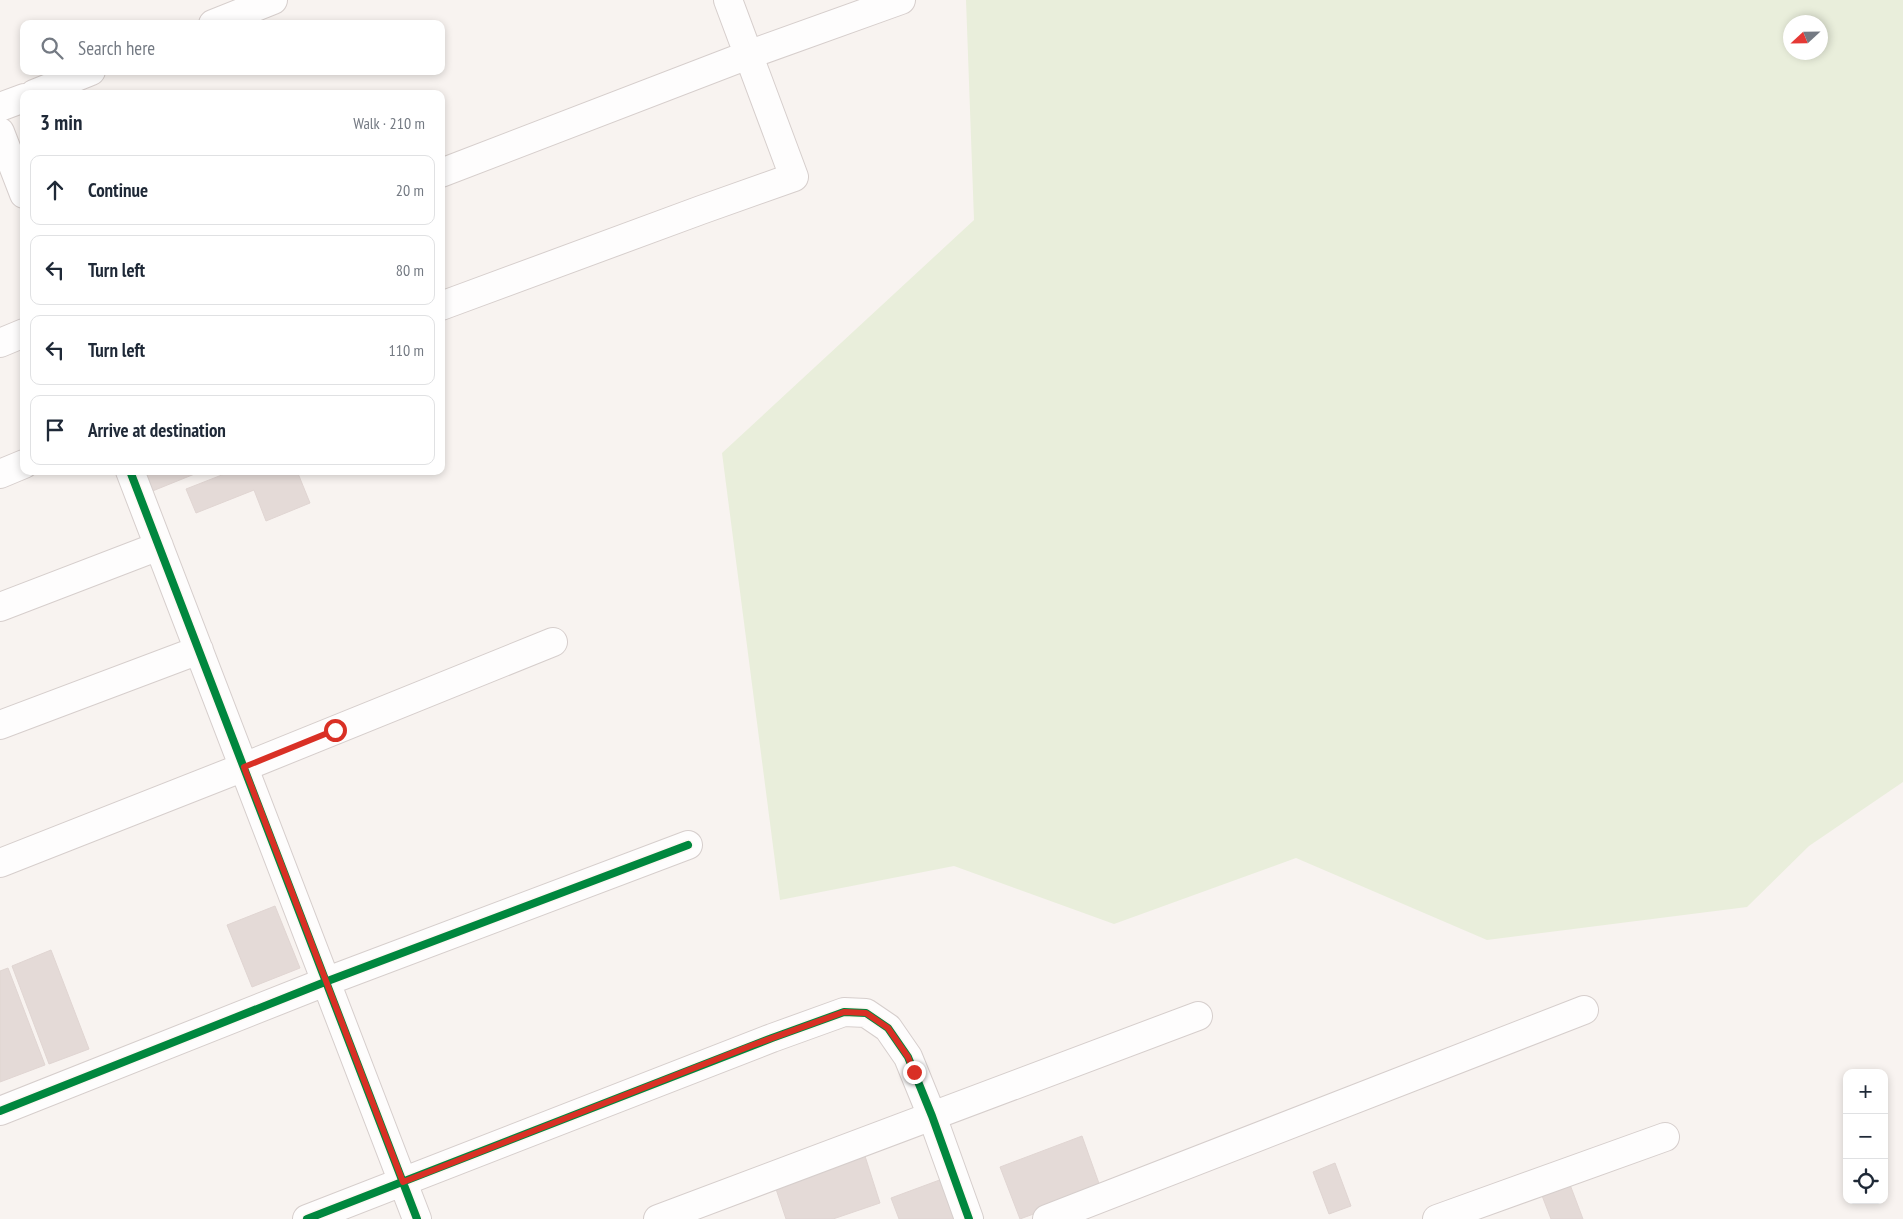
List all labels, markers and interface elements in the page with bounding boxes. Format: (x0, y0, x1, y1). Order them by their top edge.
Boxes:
north arrow (1783, 15, 1828, 60)
search box (20, 20, 445, 75)
icon: search (38, 34, 66, 62)
text: Search here (78, 36, 155, 60)
text: 3 min (40, 109, 82, 136)
text: Walk · 210 m (353, 113, 425, 133)
icon: ahead (41, 176, 69, 204)
text: Continue (88, 178, 148, 202)
text: 20 m (396, 180, 424, 200)
icon: left (41, 256, 69, 284)
text: Turn left (88, 258, 145, 282)
text: 80 m (396, 260, 424, 280)
icon: left (41, 336, 69, 364)
text: Turn left (88, 338, 145, 362)
text: 110 m (389, 340, 424, 360)
icon: arrive (41, 416, 69, 444)
text: Arrive at destination (88, 418, 226, 442)
route start (324, 719, 347, 742)
route end (903, 1061, 926, 1084)
map controls (1843, 1069, 1888, 1204)
button: + (1843, 1069, 1888, 1114)
button: − (1843, 1114, 1888, 1159)
button: locate (1843, 1159, 1888, 1204)

